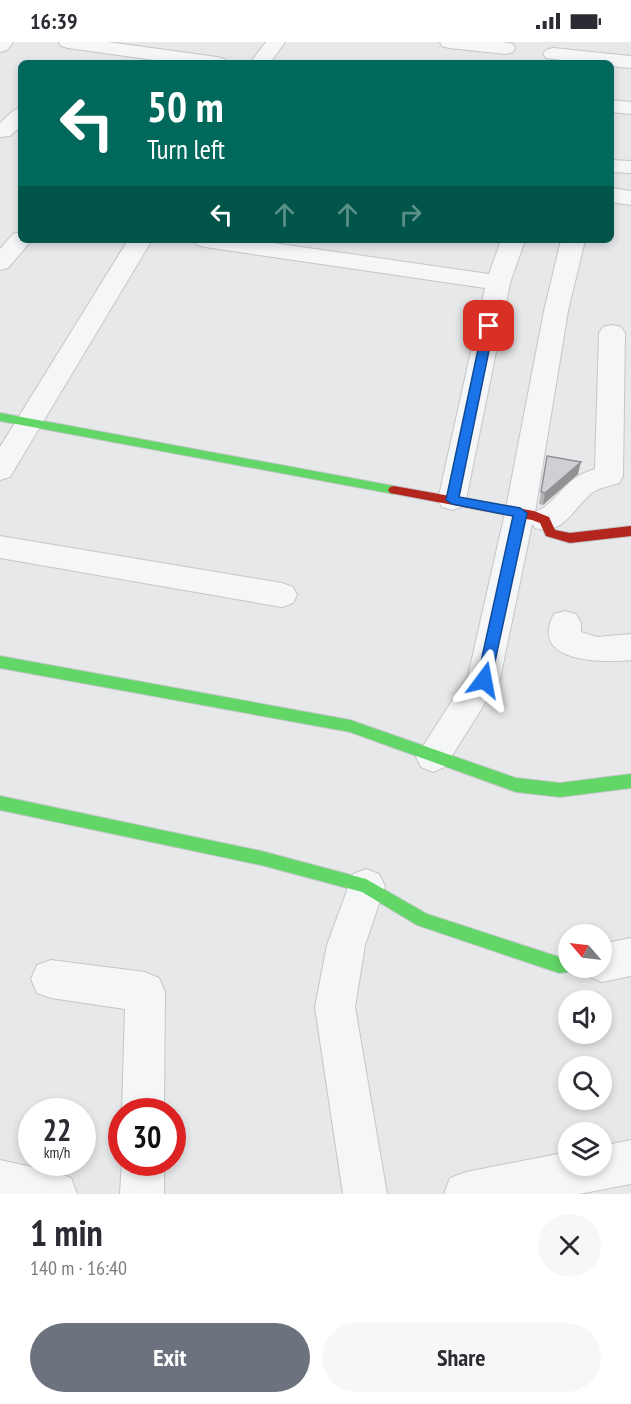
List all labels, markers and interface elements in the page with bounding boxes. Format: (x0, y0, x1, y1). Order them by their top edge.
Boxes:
text: 16:39 (30, 7, 78, 35)
text: 50 m (147, 79, 224, 134)
icon: left (48, 84, 126, 162)
text: Turn left (147, 132, 225, 166)
icon: left (205, 198, 238, 231)
icon: ahead (268, 198, 301, 231)
icon: ahead (331, 198, 364, 231)
icon: right (394, 198, 427, 231)
pin (463, 300, 514, 351)
icon: arrive (472, 309, 505, 342)
position arrow (452, 648, 516, 712)
north arrow (558, 924, 612, 978)
map controls (558, 924, 612, 1176)
button: sound (558, 990, 612, 1044)
button: search (558, 1056, 612, 1110)
speed limit sign: 30 (108, 1098, 186, 1176)
text: 22 (43, 1110, 71, 1149)
button: layers (558, 1122, 612, 1176)
text: km/h (44, 1143, 70, 1162)
text: 1 min (30, 1209, 103, 1256)
button: close (538, 1214, 601, 1277)
text: 140 m · 16:40 (30, 1255, 127, 1281)
button: Exit (30, 1323, 310, 1392)
button: Share (322, 1323, 601, 1392)

